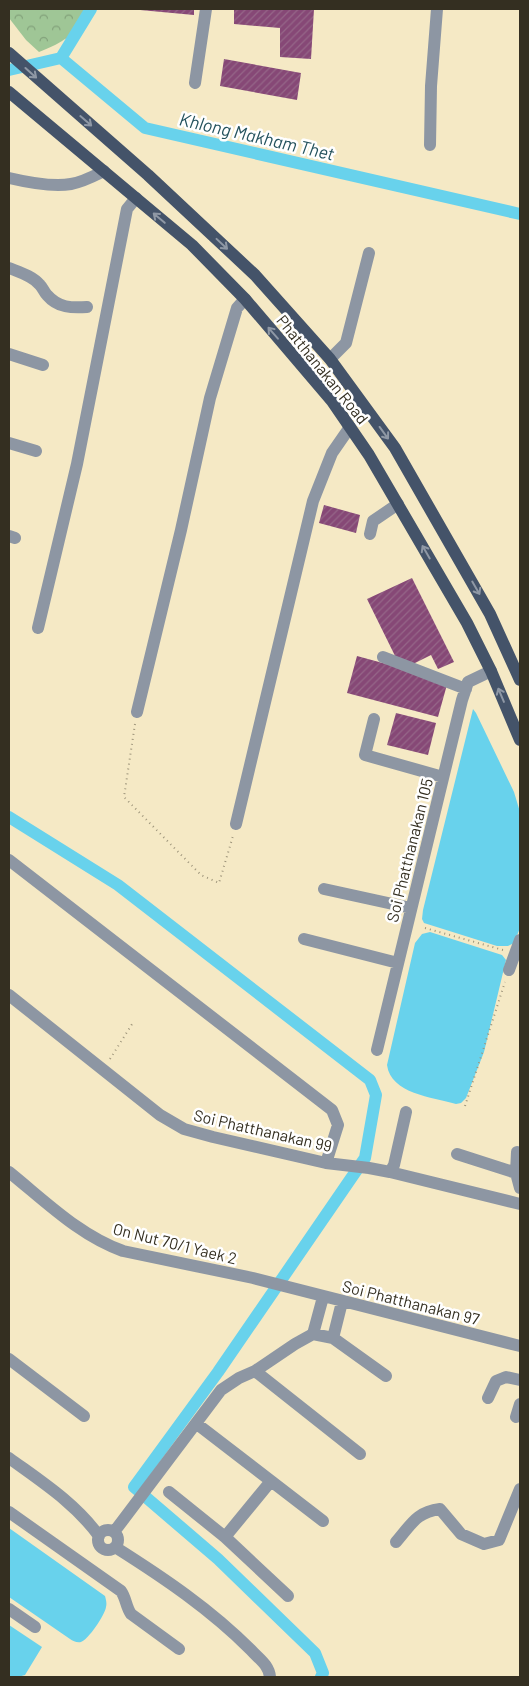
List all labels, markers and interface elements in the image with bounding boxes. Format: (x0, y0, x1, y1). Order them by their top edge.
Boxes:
one-way arrow (25, 67, 38, 78)
water label: Khlong Makham Thet (177, 107, 337, 165)
one-way arrow (80, 115, 93, 127)
one-way arrow (153, 212, 166, 223)
one-way arrow (216, 238, 229, 250)
street label: Phatthanakan Road (273, 311, 373, 427)
one-way arrow (268, 326, 279, 339)
one-way arrow (379, 426, 389, 440)
one-way arrow (420, 545, 430, 559)
one-way arrow (471, 581, 481, 595)
one-way arrow (496, 688, 506, 703)
street label: Soi Phatthanakan 105 (382, 776, 436, 924)
street label: Soi Phatthanakan 99 (192, 1105, 334, 1155)
street label: On Nut 70/1 Yaek 2 (111, 1218, 239, 1268)
street label: Soi Phatthanakan 97 (341, 1276, 482, 1328)

